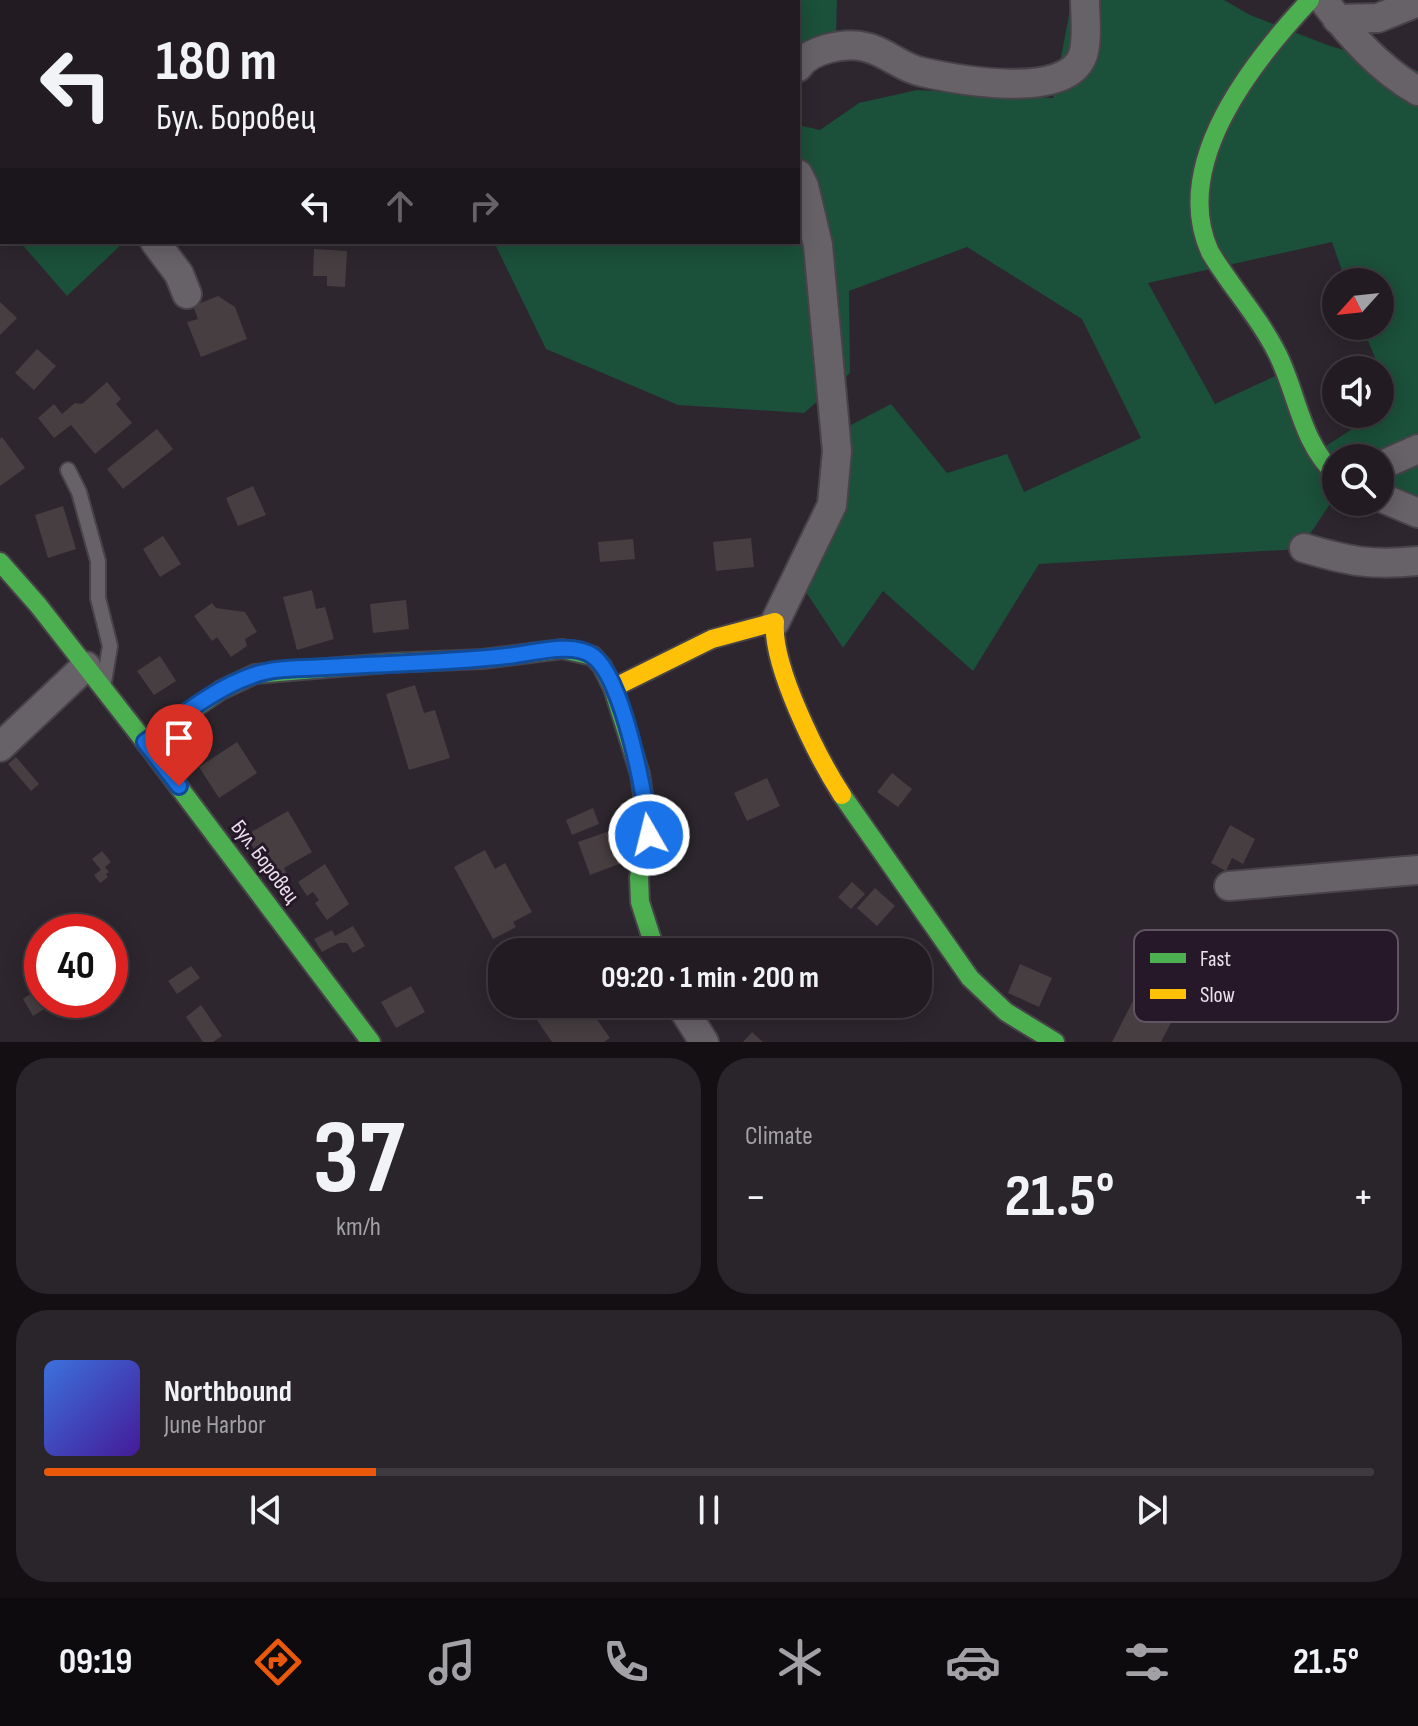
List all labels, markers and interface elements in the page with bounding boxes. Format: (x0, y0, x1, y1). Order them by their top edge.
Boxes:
text: 180 m (156, 29, 277, 96)
icon: left (24, 32, 128, 136)
text: Бул. Боровец (156, 97, 315, 140)
icon: left (294, 184, 338, 228)
icon: ahead (378, 184, 422, 228)
icon: right (462, 184, 506, 228)
north arrow (1322, 268, 1394, 340)
map controls (1322, 268, 1394, 516)
button: sound (1322, 356, 1394, 428)
button: search (1322, 444, 1394, 516)
pin (145, 704, 213, 786)
icon: arrive (157, 716, 201, 760)
position arrow (607, 793, 691, 877)
street label: Бул. Боровец (225, 815, 305, 909)
speed limit sign: 40 (24, 914, 128, 1018)
legend (1134, 930, 1398, 1022)
text: Fast (1200, 946, 1231, 973)
text: 09:20 · 1 min · 200 m (601, 960, 819, 996)
text: Slow (1200, 982, 1235, 1009)
text: 37 (313, 1097, 404, 1222)
text: Climate (745, 1121, 813, 1152)
text: 21.5° (1004, 1161, 1115, 1233)
text: − (745, 1171, 767, 1224)
text: + (1352, 1171, 1374, 1224)
text: km/h (336, 1212, 381, 1243)
text: Northbound (164, 1374, 292, 1410)
text: June Harbor (164, 1410, 266, 1441)
icon: previous (244, 1488, 288, 1532)
icon: pause (687, 1488, 731, 1532)
icon: next (1130, 1488, 1174, 1532)
icon: directions (250, 1634, 306, 1690)
icon: music (424, 1634, 480, 1690)
icon: phone (598, 1634, 654, 1690)
icon: climate (772, 1634, 828, 1690)
icon: car (945, 1634, 1001, 1690)
icon: filters (1119, 1634, 1175, 1690)
text: 09:19 (59, 1641, 132, 1684)
text: 21.5° (1293, 1641, 1359, 1684)

